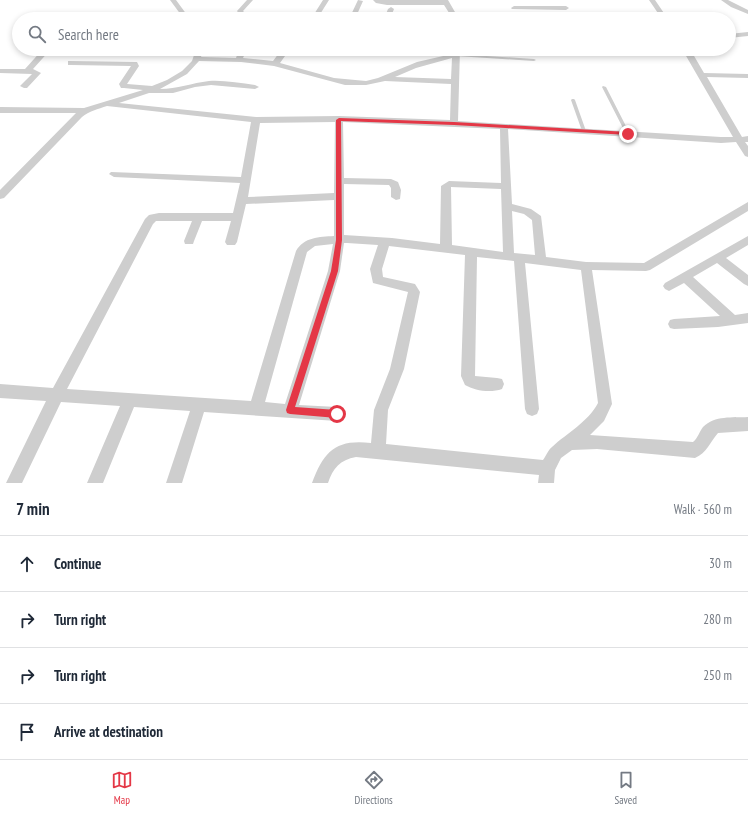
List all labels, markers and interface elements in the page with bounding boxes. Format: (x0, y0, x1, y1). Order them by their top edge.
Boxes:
search box (12, 12, 736, 56)
icon: search (26, 23, 48, 45)
text: Search here (58, 25, 119, 44)
route end (619, 125, 637, 143)
route start (328, 405, 346, 423)
text: 7 min (16, 498, 50, 520)
text: Walk · 560 m (674, 501, 732, 518)
icon: ahead (16, 553, 38, 575)
text: Continue (54, 554, 101, 573)
text: 30 m (709, 555, 732, 572)
icon: right (16, 609, 38, 631)
text: Turn right (54, 610, 106, 629)
text: 280 m (703, 611, 732, 628)
icon: right (16, 665, 38, 687)
text: Turn right (54, 666, 106, 685)
text: 250 m (703, 667, 732, 684)
icon: arrive (16, 721, 38, 743)
text: Arrive at destination (54, 722, 163, 741)
tab: Map (111, 769, 133, 807)
tab: Directions (355, 769, 393, 807)
tab: Saved (614, 769, 637, 807)

